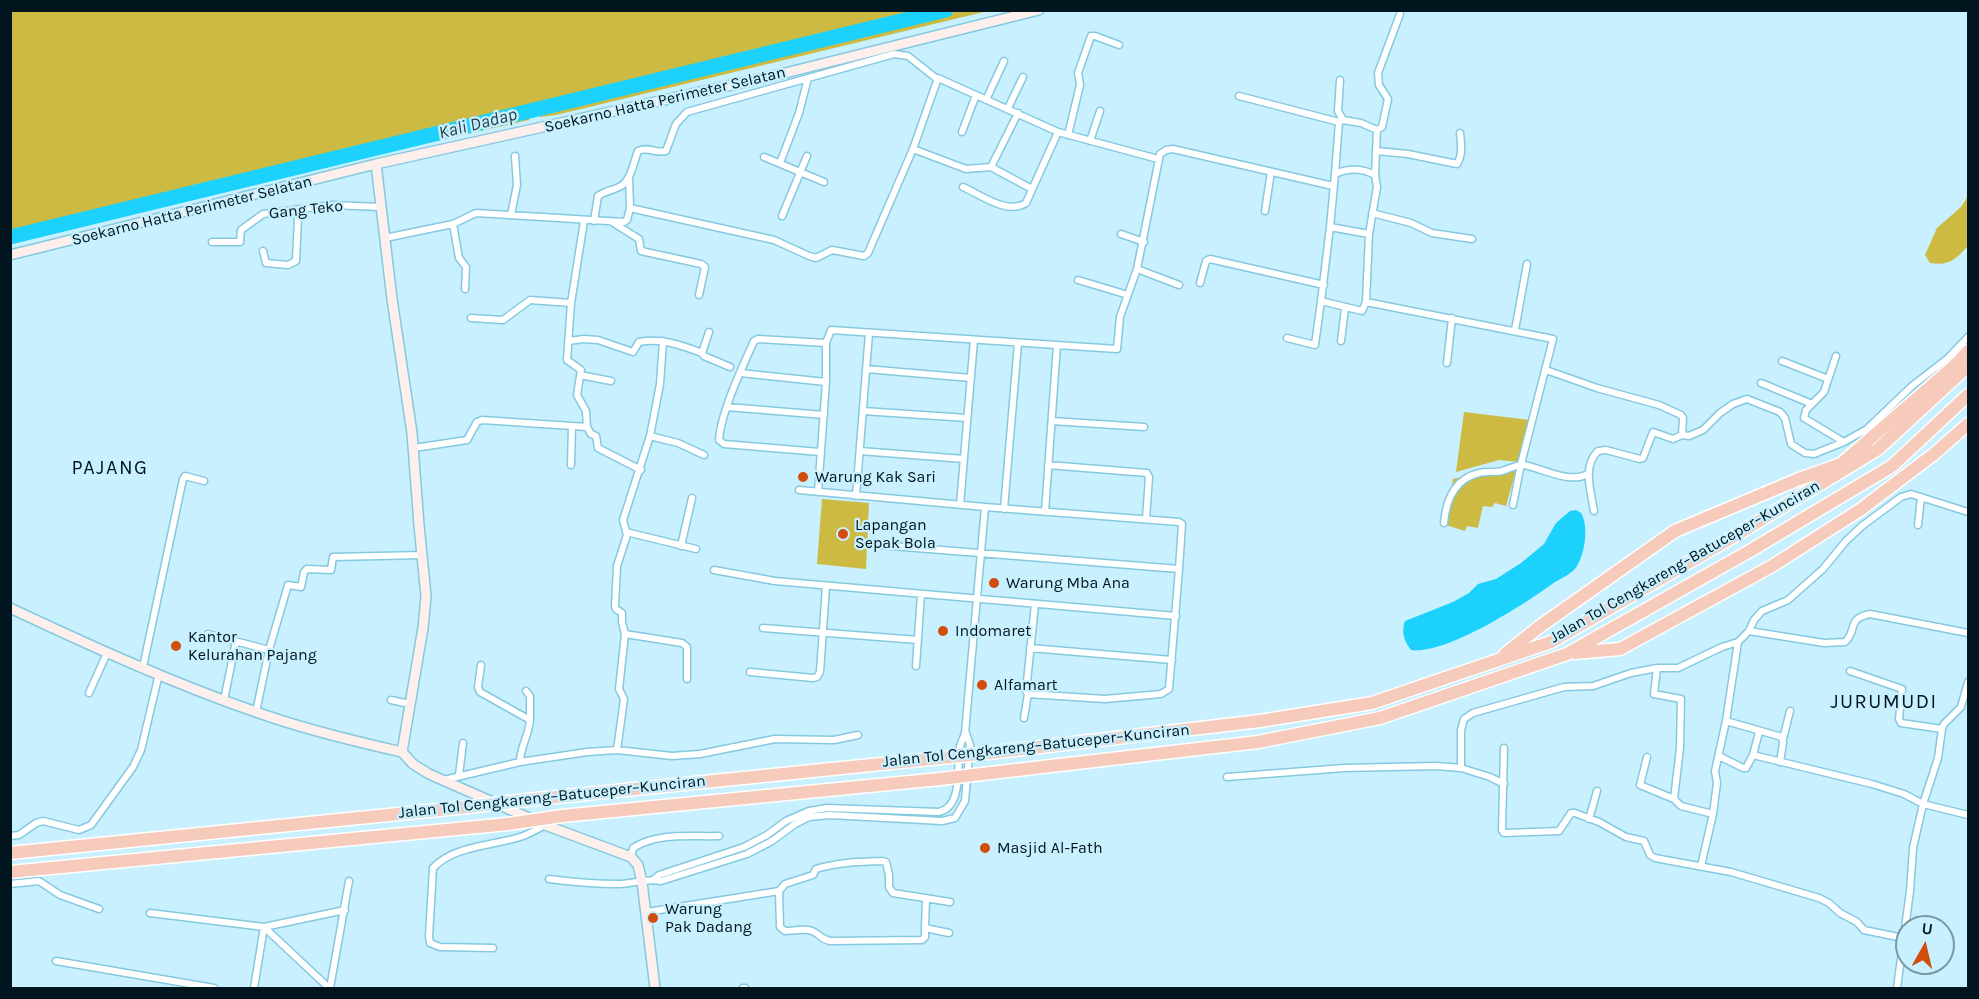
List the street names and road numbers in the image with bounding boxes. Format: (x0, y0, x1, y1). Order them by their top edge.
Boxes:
street label: Soekarno Hatta Perimeter Selatan (543, 63, 787, 137)
street label: Soekarno Hatta Perimeter Selatan (70, 172, 314, 250)
street label: Gang Teko (268, 197, 344, 223)
street label: Jalan Tol Cengkareng–Batuceper–Kunciran (1547, 477, 1823, 647)
street label: Jalan Tol Cengkareng–Batuceper–Kunciran (881, 720, 1191, 772)
street label: Jalan Tol Cengkareng–Batuceper–Kunciran (397, 771, 707, 823)

